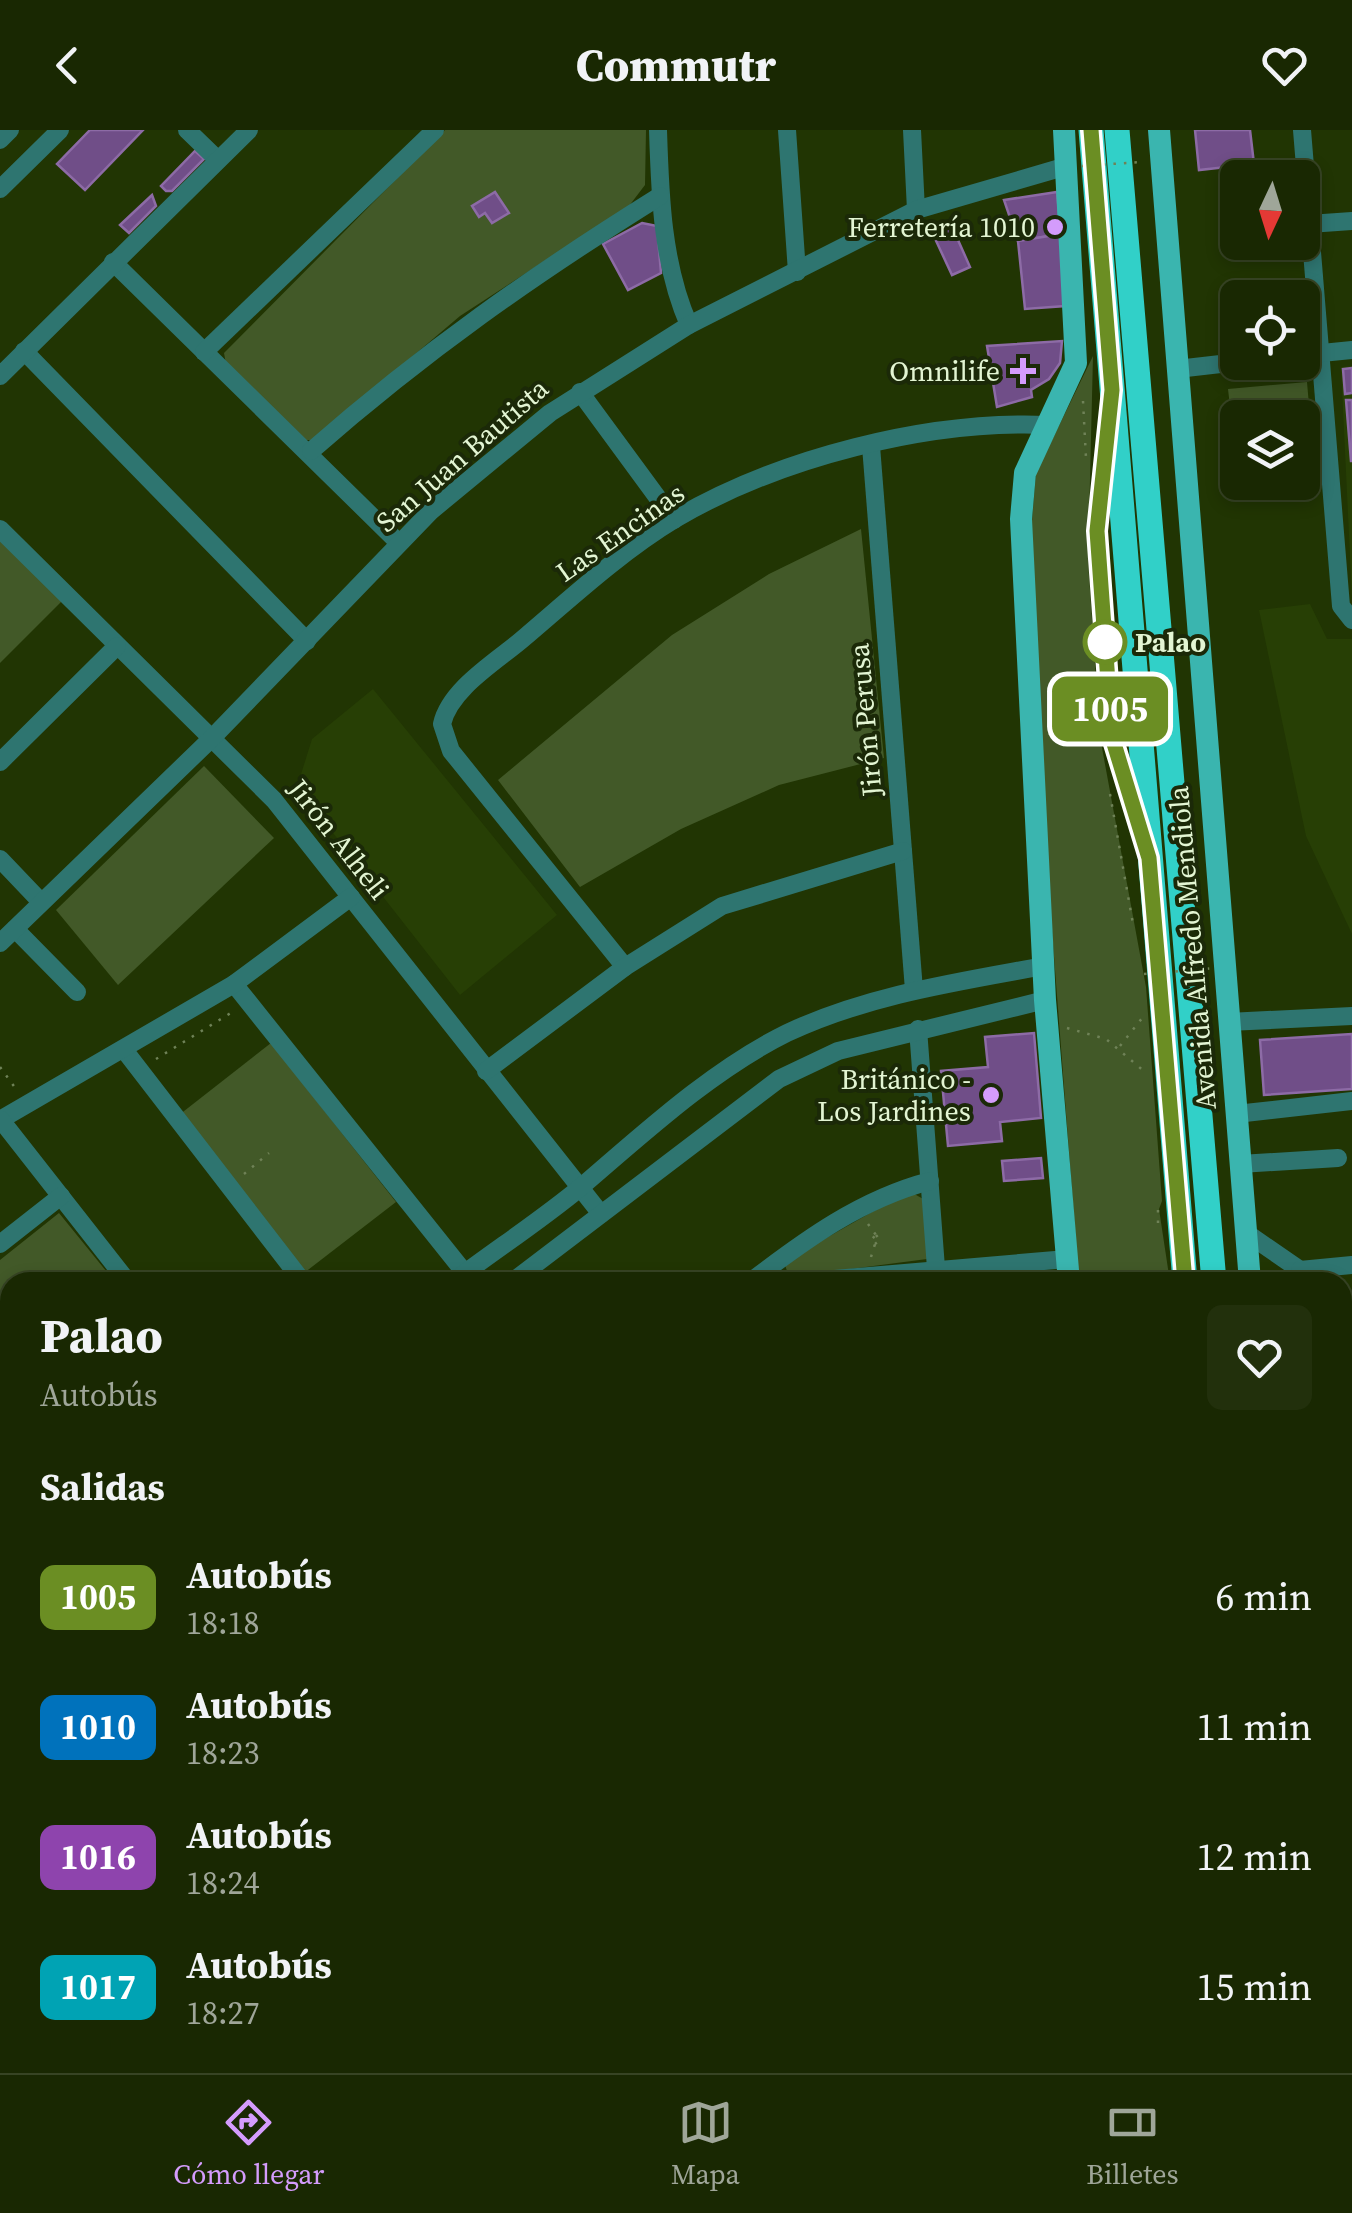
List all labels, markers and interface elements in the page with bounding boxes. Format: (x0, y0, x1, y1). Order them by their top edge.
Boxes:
text: Commutr (576, 34, 776, 96)
icon: back (40, 38, 95, 93)
icon: heart (1257, 38, 1312, 93)
north arrow (1220, 160, 1320, 260)
map controls (1220, 160, 1320, 500)
place label: Ferretería 1010 (848, 208, 1035, 246)
marker: Ferretería 1010 (1044, 216, 1066, 238)
button: locate (1220, 280, 1320, 380)
place label: Omnilife (889, 352, 1000, 390)
marker: Omnilife (1010, 358, 1036, 384)
street label: San Juan Bautista (368, 369, 557, 540)
button: layers (1220, 400, 1320, 500)
street label: Las Encinas (548, 474, 692, 590)
marker: Palao (1084, 621, 1126, 663)
place label: Palao (1135, 623, 1206, 661)
street label: Jirón Perusa (839, 641, 891, 799)
line badge: 1005 (1040, 676, 1180, 742)
text: 1005 (1072, 685, 1148, 733)
street label: Jirón Alheli (279, 770, 398, 907)
street label: Avenida Alfredo Mendiola (1159, 784, 1225, 1111)
place label: Británico - Los Jardines (817, 1060, 971, 1130)
marker: Británico - Los Jardines (980, 1084, 1002, 1106)
text: Palao (40, 1302, 163, 1368)
button: heart (1207, 1305, 1312, 1410)
text: Autobús (40, 1373, 158, 1417)
text: Salidas (40, 1461, 165, 1513)
text: Autobús (186, 1549, 332, 1601)
text: 6 min (1216, 1571, 1312, 1623)
text: 1005 (60, 1573, 136, 1621)
text: 18:18 (186, 1601, 260, 1645)
text: Autobús (186, 1679, 332, 1731)
text: 11 min (1197, 1701, 1312, 1753)
text: 1010 (60, 1703, 136, 1751)
text: 18:23 (186, 1731, 260, 1775)
text: Autobús (186, 1809, 332, 1861)
text: 12 min (1197, 1831, 1312, 1883)
text: 1016 (60, 1833, 136, 1881)
text: 18:24 (186, 1861, 260, 1905)
text: Autobús (186, 1939, 332, 1991)
text: 15 min (1197, 1961, 1312, 2013)
text: 1017 (60, 1963, 136, 2011)
text: 18:27 (186, 1991, 260, 2035)
tab: Cómo llegar (173, 2095, 324, 2193)
tab: Mapa (671, 2095, 740, 2193)
tab: Billetes (1086, 2095, 1179, 2193)

